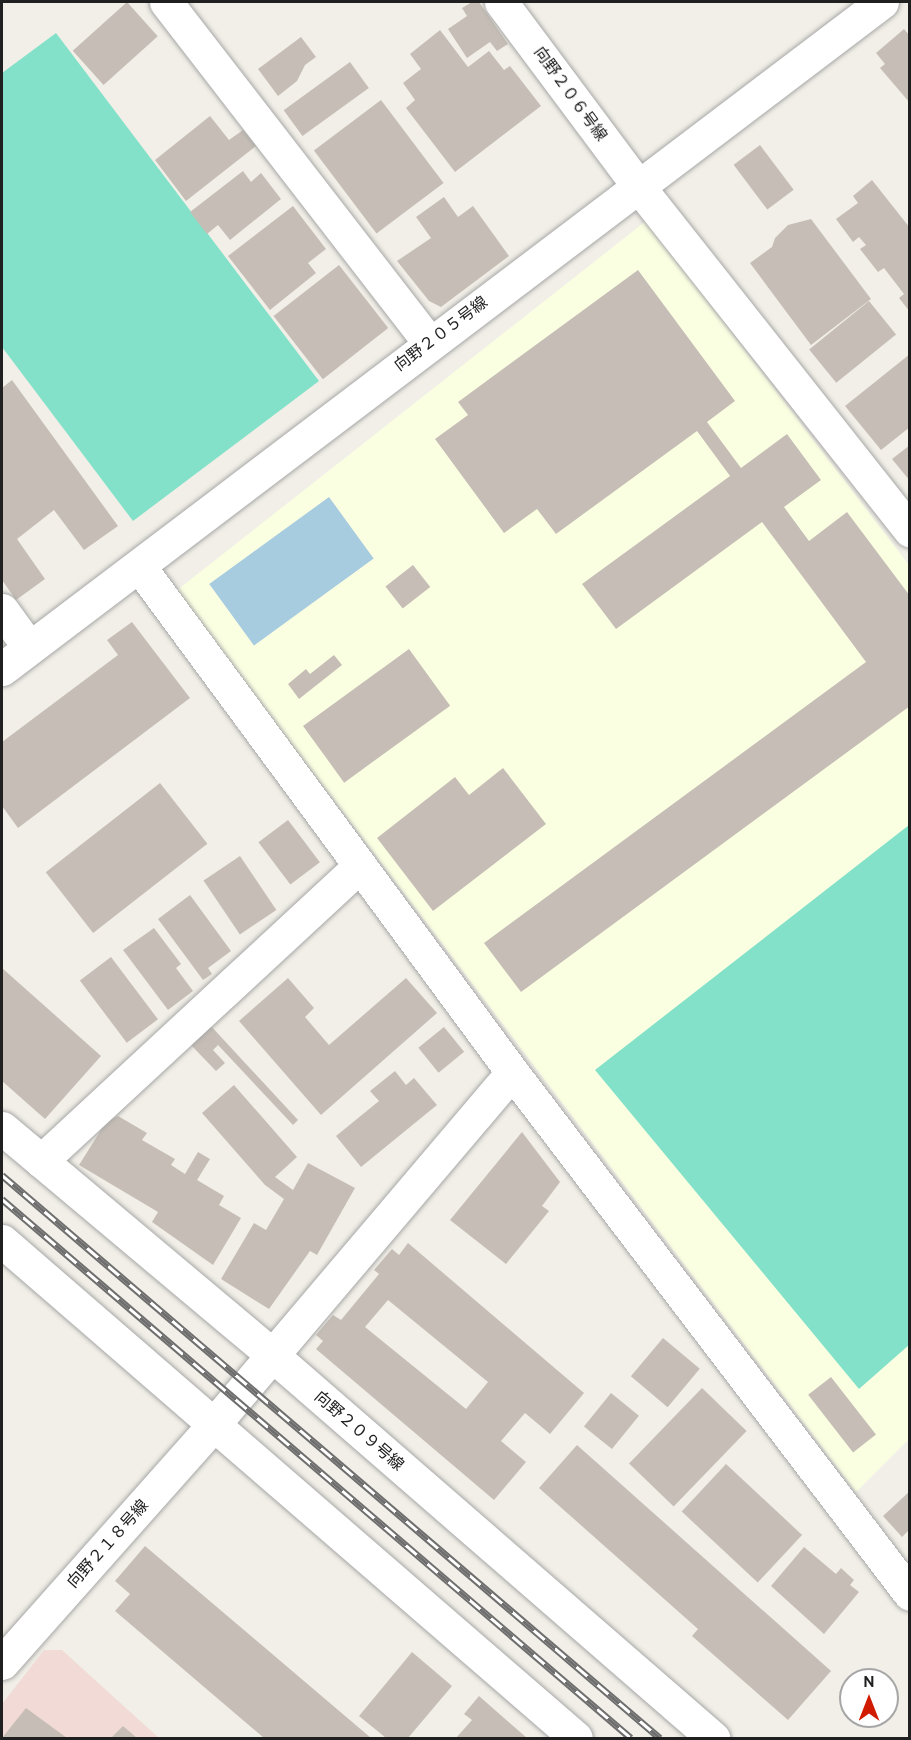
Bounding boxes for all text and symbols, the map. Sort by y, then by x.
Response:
street label: 向野２０６号線 [529,43,611,145]
street label: 向野２０５号線 [390,293,492,375]
street label: 向野２０９号線 [310,1387,408,1475]
street label: 向野２１８号線 [63,1496,153,1592]
north arrow [839,1668,899,1728]
text: N [863,1672,875,1691]

